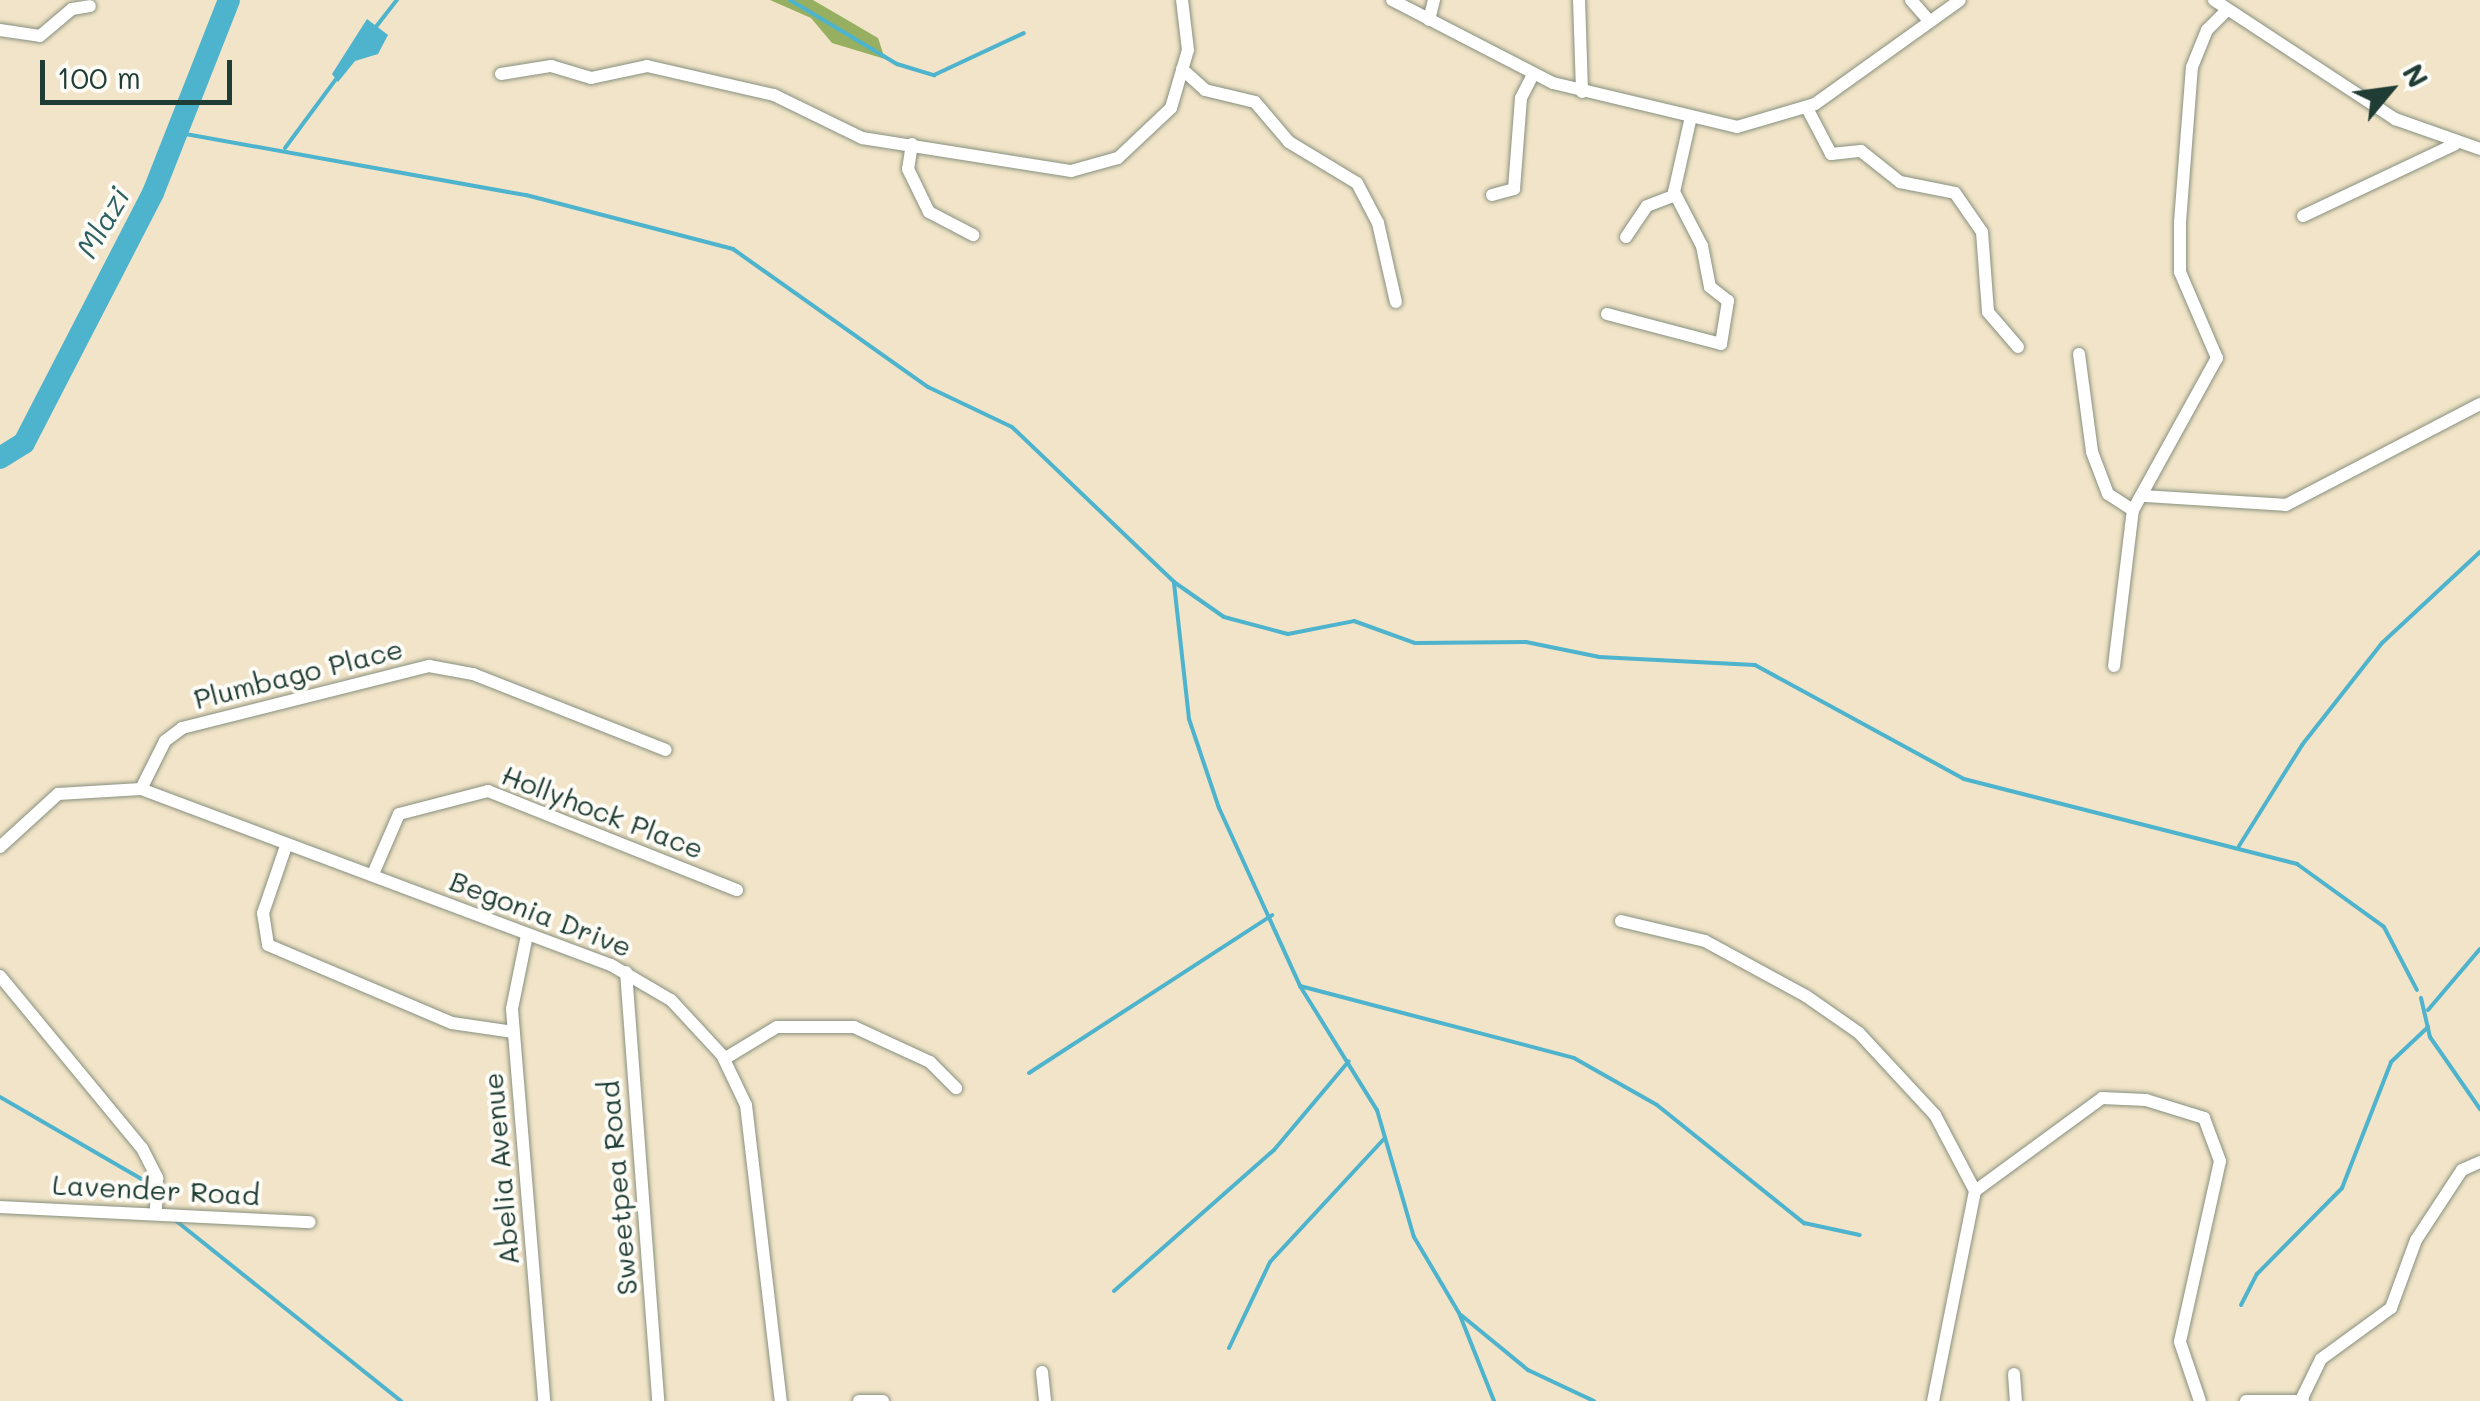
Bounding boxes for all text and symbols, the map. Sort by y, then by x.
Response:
scale bar [45,40,238,102]
north arrow [2340,40,2440,140]
text: 100 m [57,57,141,97]
text: N [2395,57,2437,93]
water label: Mlazi [67,180,137,264]
street label: Plumbago Place [190,631,406,715]
street label: Hollyhock Place [497,757,709,865]
street label: Begonia Drive [445,863,637,963]
street label: Abelia Avenue [475,1071,525,1267]
street label: Sweetpea Road [591,1079,643,1297]
street label: Lavender Road [51,1167,261,1211]

